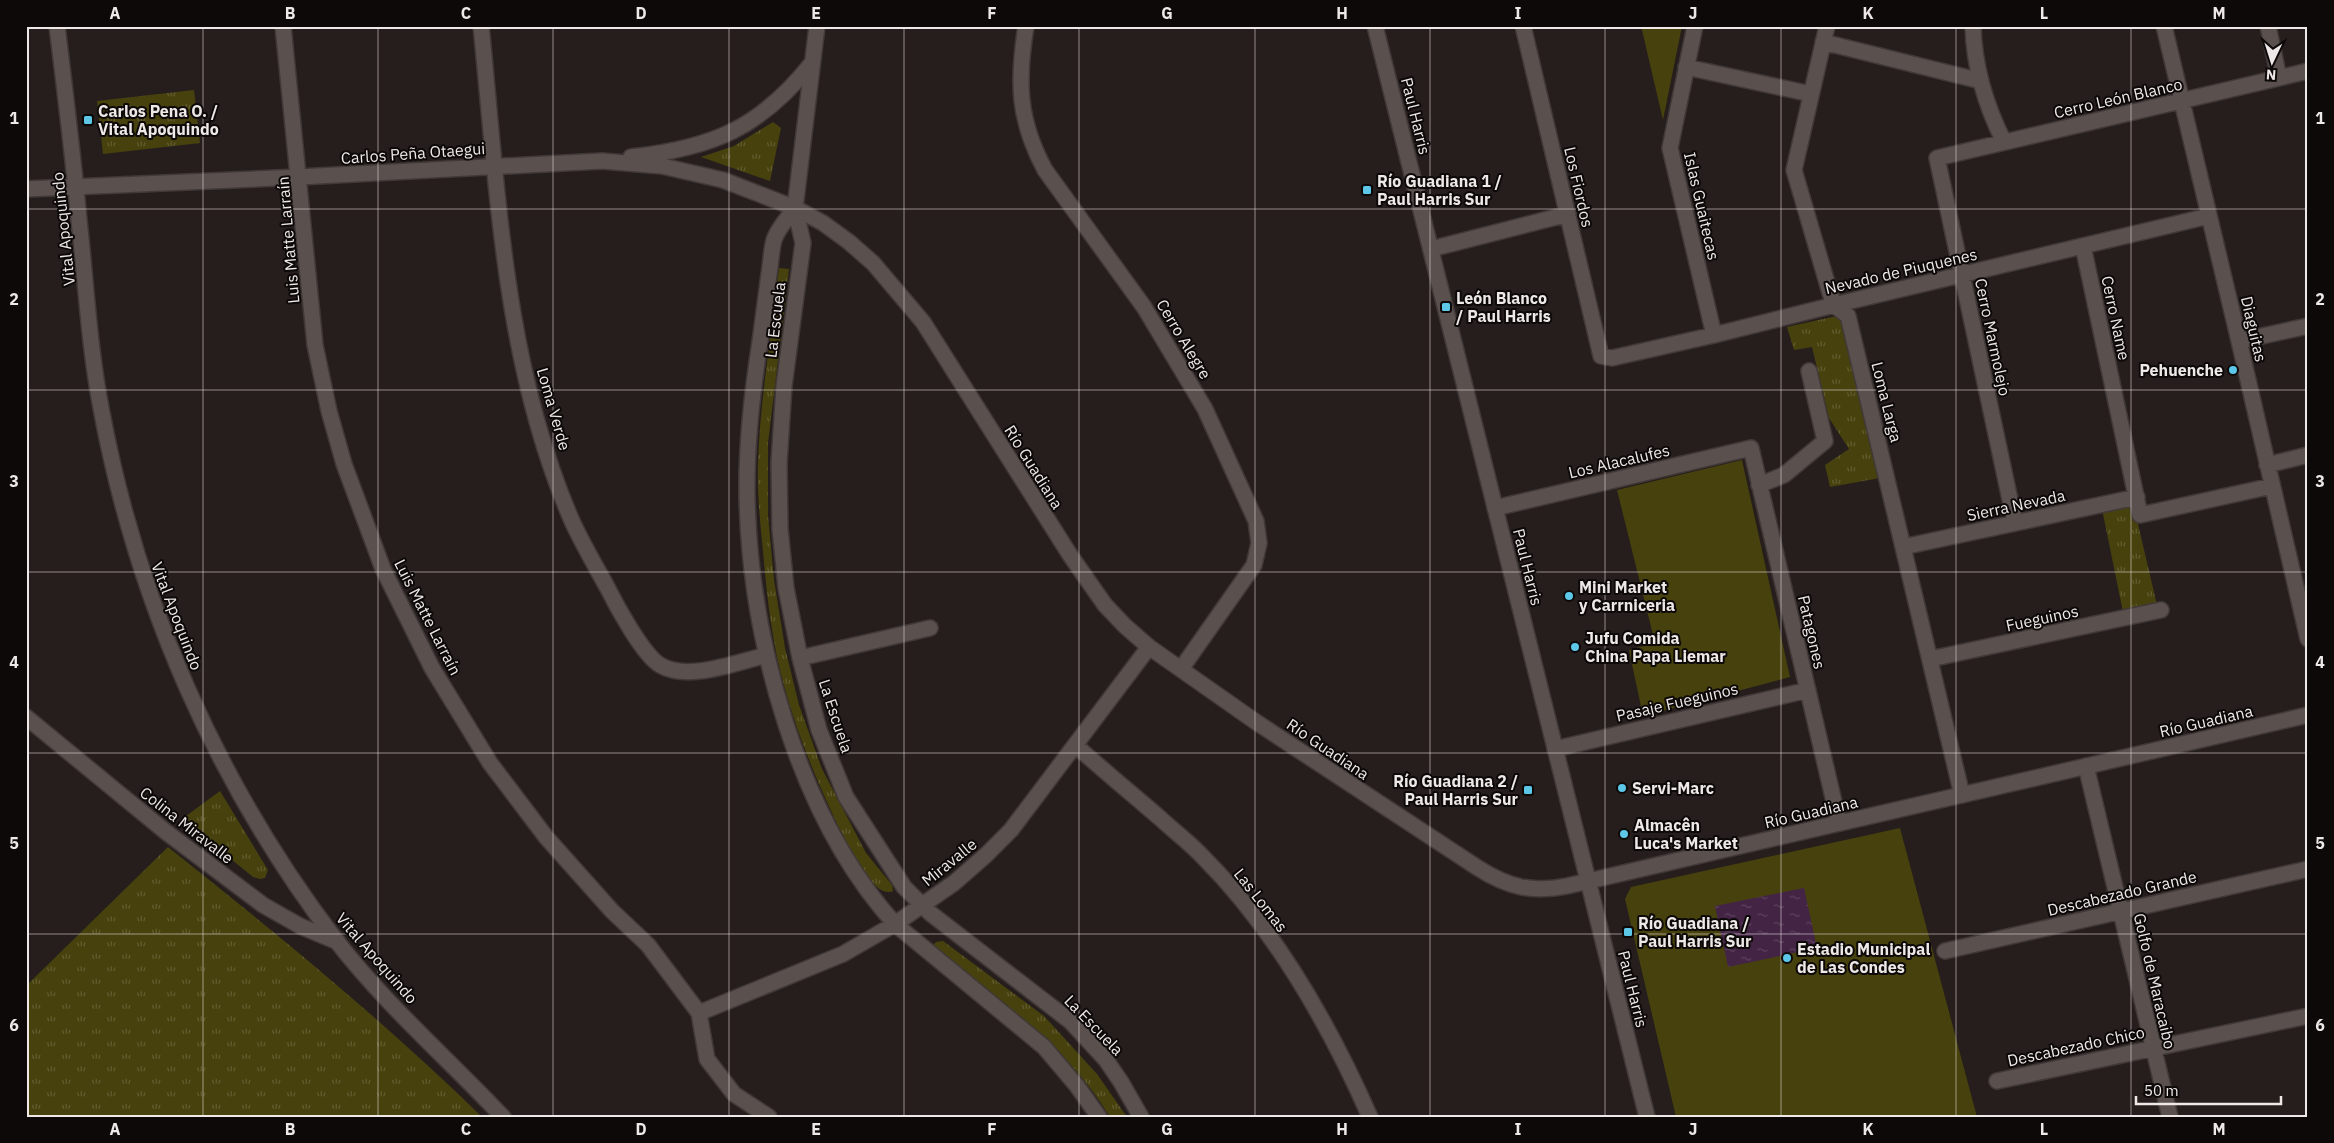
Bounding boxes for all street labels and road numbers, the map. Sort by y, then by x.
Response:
street label: Cerro León Blanco [2052,74,2184,122]
street label: Paul Harris [1397,75,1435,157]
street label: Carlos Peña Otaegui [340,138,486,168]
street label: Los Fiordos [1560,145,1598,229]
street label: Islas Guaitecas [1680,150,1724,262]
street label: Vital Apoquindo [47,171,79,287]
street label: Luis Matte Larraín [272,176,304,304]
street label: Nevado de Piuquenes [1823,244,1979,298]
street label: Cerro Name [2097,274,2135,362]
street label: Cerro Marmolejo [1971,276,2015,398]
street label: La Escuela [760,280,790,359]
street label: Diaguitas [2237,294,2271,364]
street label: Cerro Alegre [1152,295,1216,383]
street label: Loma Larga [1867,360,1907,445]
street label: Loma Verde [533,365,575,453]
street label: Río Guadiana [1000,421,1068,513]
street label: Los Alacalufes [1566,440,1672,482]
street label: Sierra Nevada [1965,485,2067,525]
street label: Paul Harris [1509,526,1547,608]
street label: Luis Matte Larraín [390,556,466,678]
street label: Vital Apoquindo [147,559,207,673]
street label: Patagones [1794,593,1830,671]
street label: Fueguinos [2004,601,2080,635]
street label: La Escuela [815,677,857,756]
street label: Pasaje Fueguinos [1614,678,1740,726]
street label: Río Guadiana [2157,700,2255,741]
street label: Río Guadiana [1283,714,1373,784]
street label: Colina Miravalle [136,782,238,868]
street label: Río Guadiana [1762,791,1860,832]
street label: Miravalle [917,834,981,890]
street label: Las Lomas [1230,864,1292,936]
street label: Descabezado Grande [2045,866,2199,920]
street label: Vital Apoquindo [332,908,422,1008]
street label: Golfo de Maracaibo [2130,911,2180,1051]
street label: Paul Harris [1614,948,1652,1030]
street label: La Escuela [1060,991,1128,1060]
street label: Descabezado Chico [2006,1022,2146,1070]

